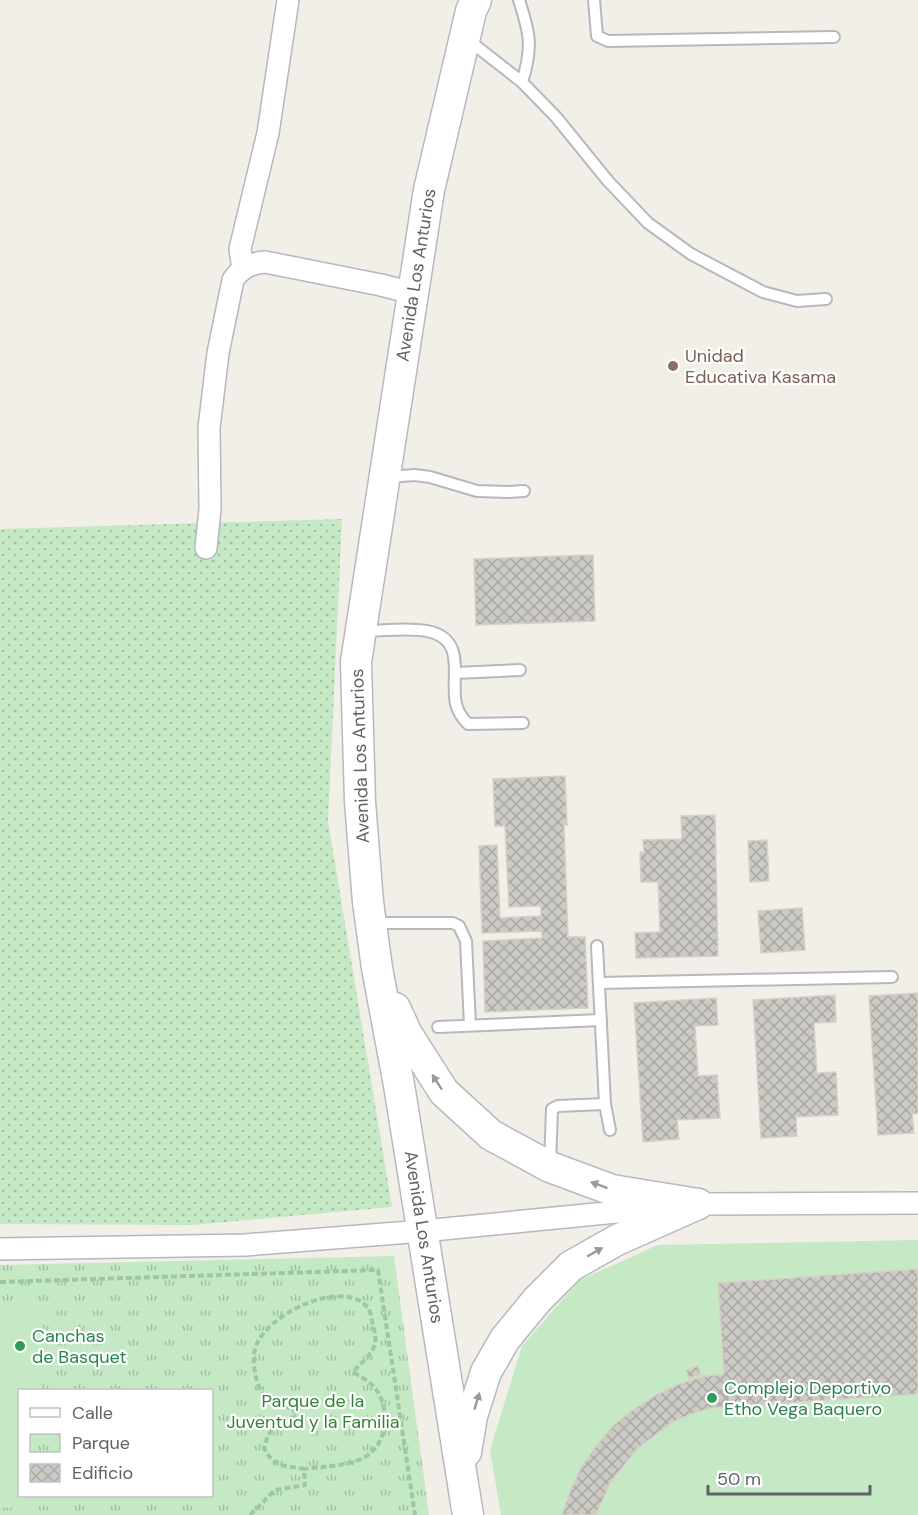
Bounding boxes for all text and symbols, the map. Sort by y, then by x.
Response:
street label: Avenida Los Anturios [390,187,442,363]
place label: Unidad Educativa Kasama [685,344,836,389]
marker: Unidad Educativa Kasama [666,359,680,373]
street label: Avenida Los Anturios [345,668,375,844]
one-way arrow [432,1074,443,1090]
street label: Avenida Los Anturios [398,1149,450,1325]
one-way arrow [590,1179,608,1189]
one-way arrow [587,1247,603,1258]
place label: Canchas de Basquet [32,1324,127,1369]
marker: Canchas de Basquet [13,1339,27,1353]
place label: Complejo Deportivo Etho Vega Baquero [724,1376,891,1421]
legend [18,1389,213,1497]
park label: Parque de la Juventud y la Familia [226,1389,400,1434]
marker: Complejo Deportivo Etho Vega Baquero [705,1391,719,1405]
one-way arrow [472,1392,482,1410]
text: Calle [72,1401,113,1425]
text: Parque [72,1431,130,1455]
scale bar [708,1458,870,1496]
text: Edificio [72,1461,133,1485]
text: 50 m [717,1467,761,1491]

